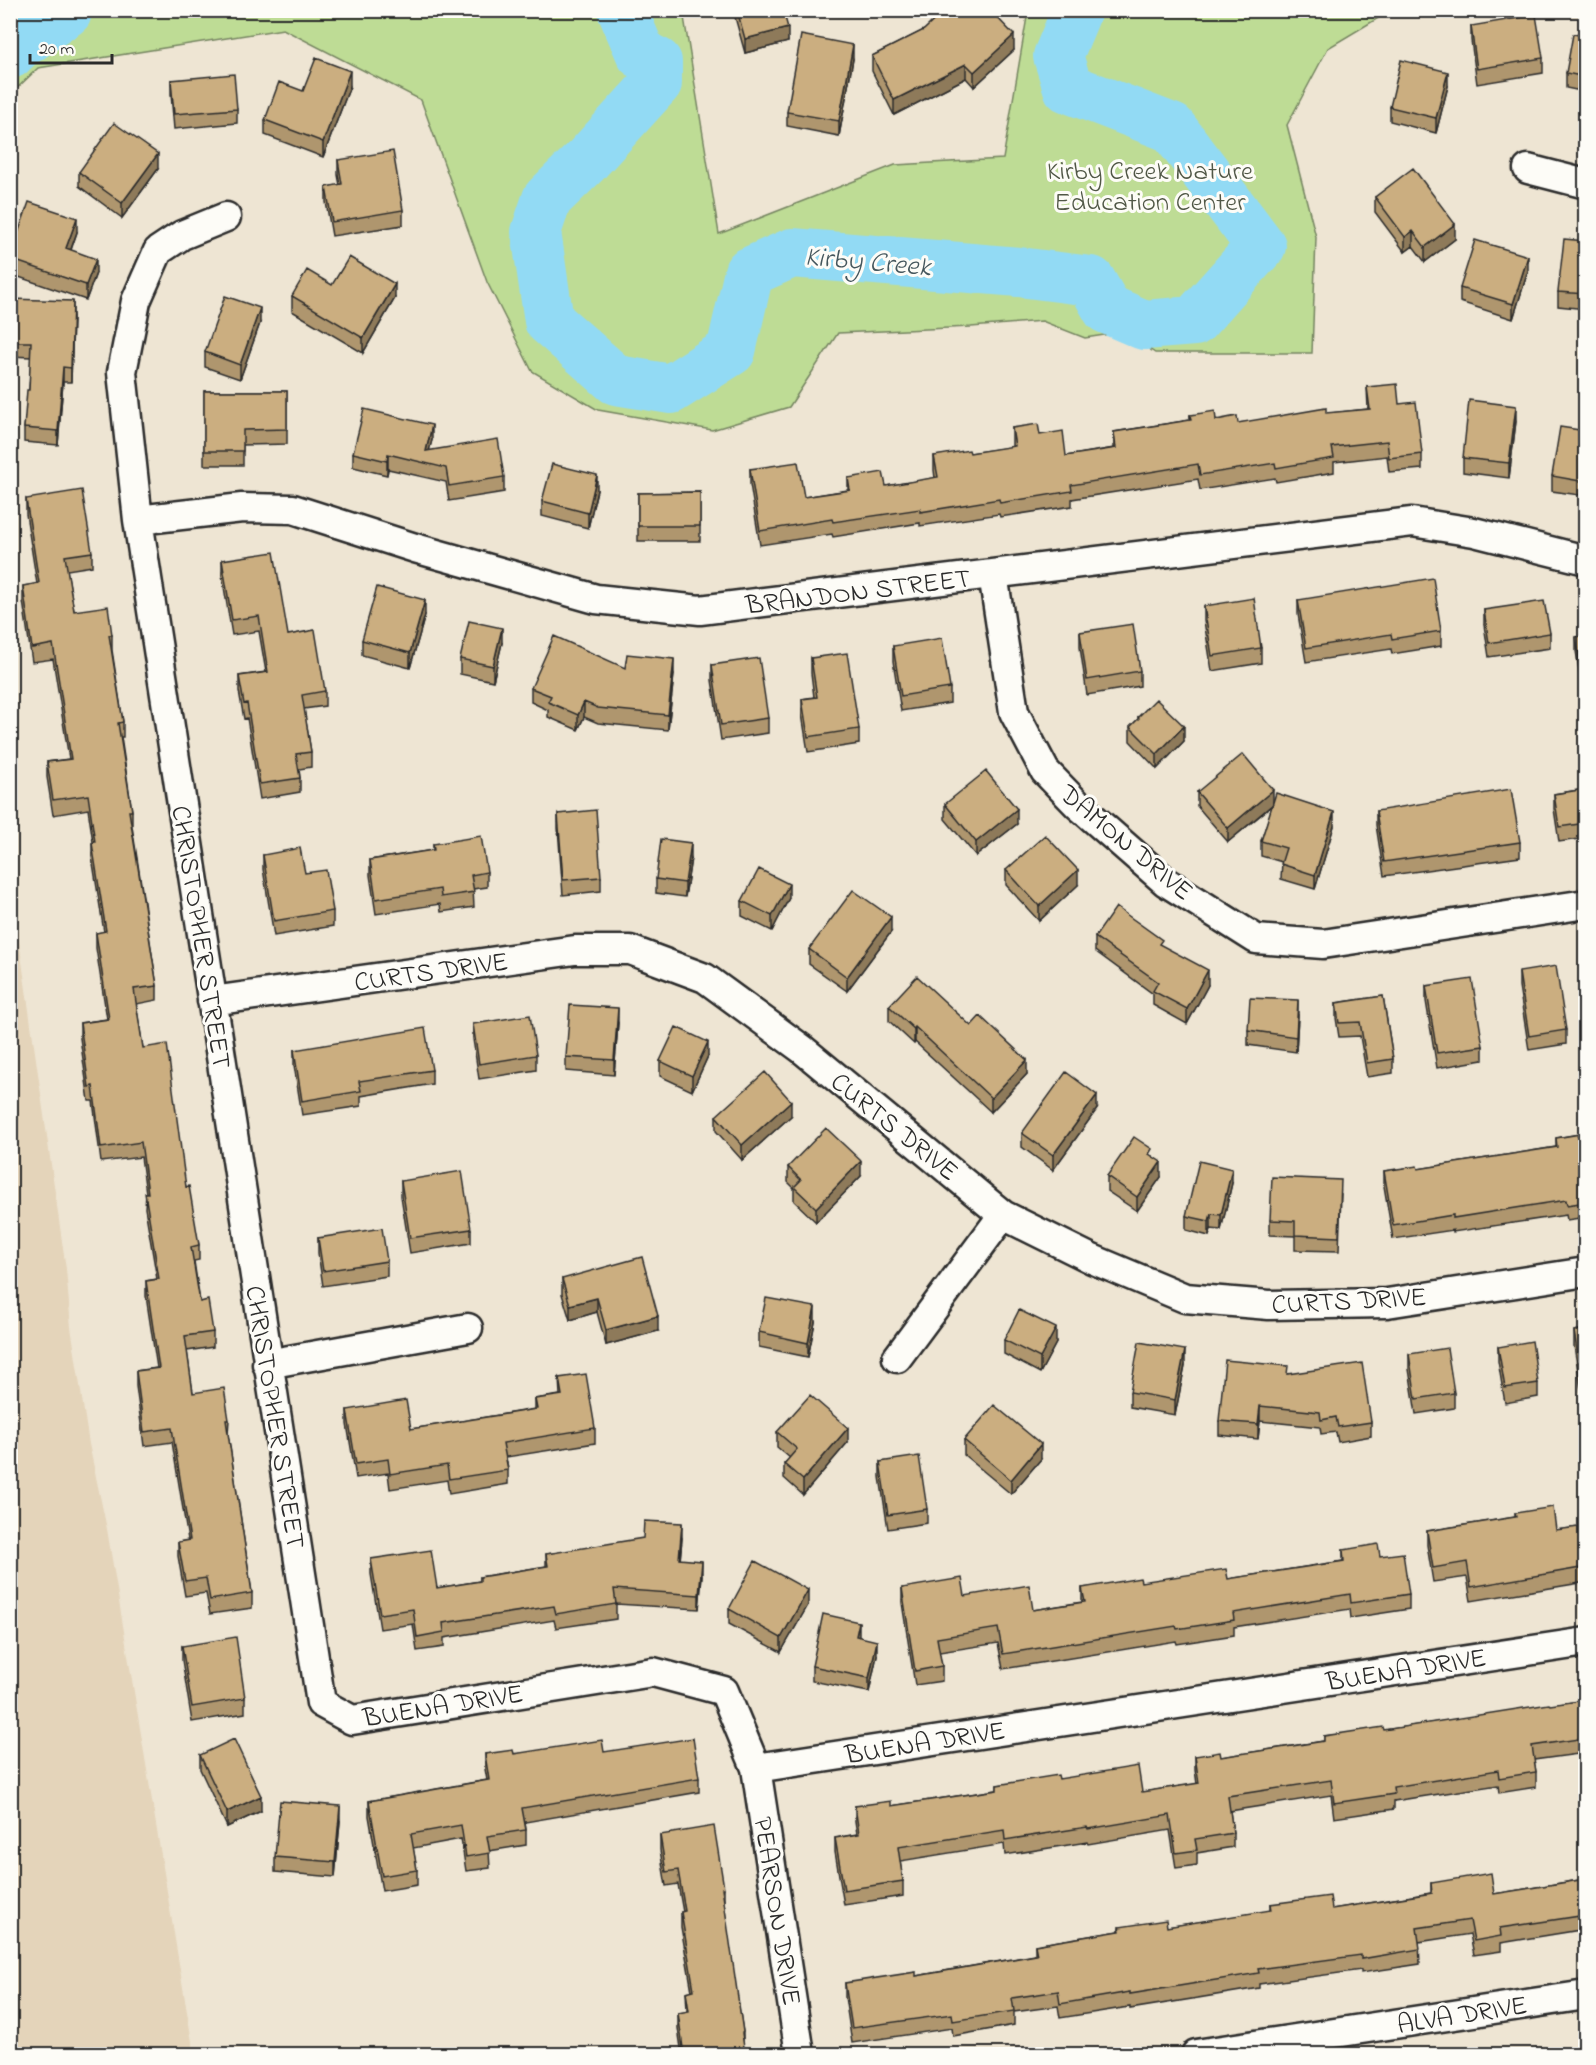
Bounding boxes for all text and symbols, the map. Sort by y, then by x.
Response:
scale bar [30,27,112,65]
text: 20 m [39,37,74,63]
park label: Kirby Creek Nature Education Center [1047,153,1254,223]
water label: Kirby Creek [803,238,934,290]
street label: BRANDON STREET [743,560,973,627]
street label: DAMON DRIVE [1049,776,1201,912]
street label: CHRISTOPHER STREET [159,803,240,1072]
street label: CURTS DRIVE [352,943,511,1004]
street label: CURTS DRIVE [821,1064,966,1192]
street label: CURTS DRIVE [1271,1279,1427,1326]
street label: CHRISTOPHER STREET [233,1283,314,1552]
street label: BUENA DRIVE [1322,1640,1489,1704]
street label: BUENA DRIVE [359,1676,526,1740]
street label: BUENA DRIVE [841,1713,1008,1777]
street label: PEARSON DRIVE [741,1814,810,2009]
street label: ALVA DRIVE [1395,1987,1530,2046]

